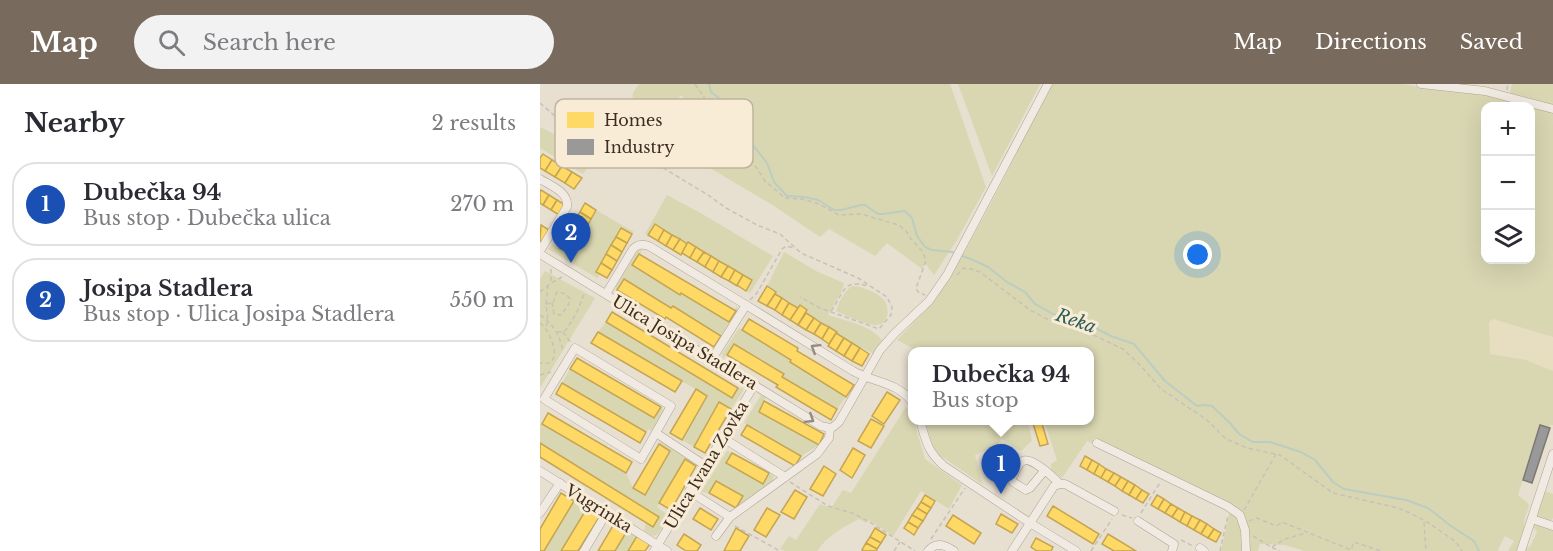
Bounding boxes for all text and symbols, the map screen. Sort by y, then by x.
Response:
search box [134,15,554,69]
text: Map [30,25,98,60]
icon: search [155,26,188,59]
text: Search here [203,29,336,56]
text: Map [1233,29,1282,55]
text: Directions [1315,29,1427,55]
text: Saved [1460,29,1523,55]
legend [555,99,753,168]
map controls [1481,102,1535,264]
button: + [1481,102,1535,156]
text: Nearby [24,107,125,139]
text: Homes [604,110,662,130]
text: 2 results [432,111,516,135]
text: Industry [604,137,675,157]
button: − [1481,156,1535,210]
text: Dubečka 94 [83,179,221,206]
text: 1 [41,192,50,216]
text: 270 m [450,192,514,216]
text: Bus stop · Dubečka ulica [83,206,331,230]
button: layers [1481,210,1535,264]
pin: 2 [552,214,591,263]
your location [1183,240,1212,269]
text: Josipa Stadlera [83,275,253,302]
text: 2 [39,288,52,312]
text: 550 m [450,288,514,312]
street label: Ulica Josipa Stadlera [609,291,762,393]
text: Bus stop · Ulica Josipa Stadlera [83,302,395,326]
water label: Reka [1052,304,1099,338]
one-way arrow [810,344,821,355]
popup [908,347,1094,425]
text: Dubečka 94 [932,361,1070,388]
text: Bus stop [932,388,1019,412]
street label: Ulica Ivana Zovka [660,397,752,533]
one-way arrow [804,411,814,423]
pin: 1 [982,444,1020,494]
street label: Vugrinka [561,479,636,536]

